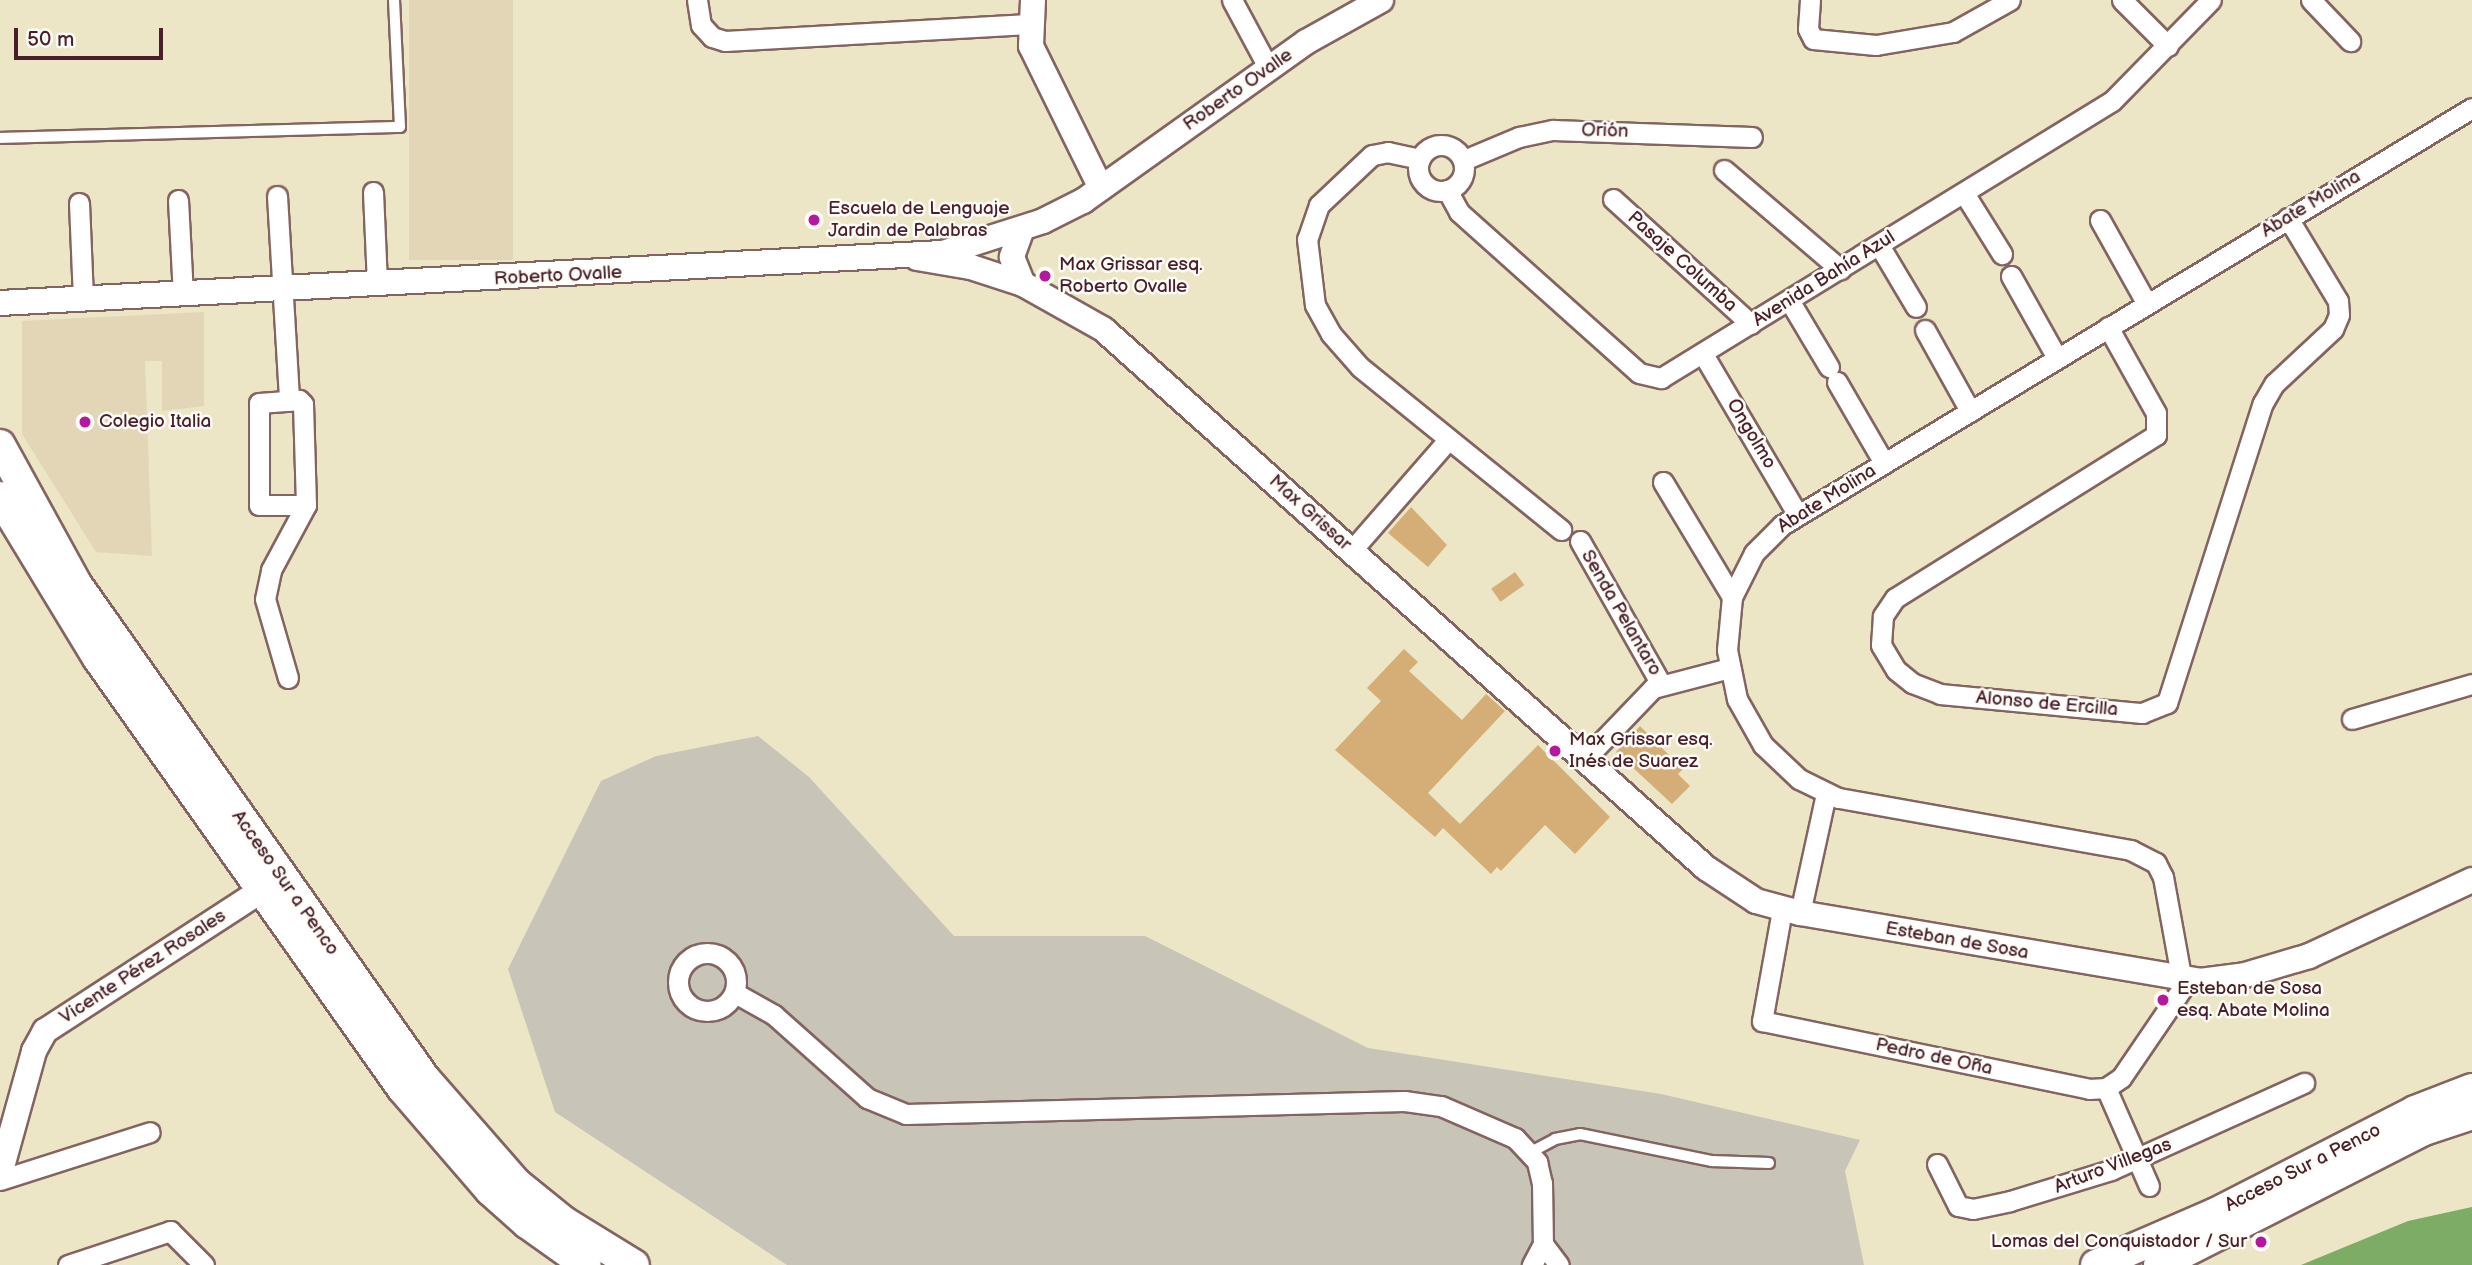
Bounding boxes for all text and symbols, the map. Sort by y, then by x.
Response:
scale bar [18,14,166,58]
text: 50 m [27,27,74,52]
street label: Roberto Ovalle [1179,44,1297,136]
street label: Orión [1581,119,1629,143]
street label: Abate Molina [2257,165,2365,243]
place label: Escuela de Lenguaje Jardin de Palabras [828,198,1010,242]
street label: Pasaje Columba [1623,207,1741,317]
marker: Escuela de Lenguaje Jardin de Palabras [806,212,822,228]
street label: Avenida Bahía Azul [1749,226,1899,332]
place label: Max Grissar esq. Roberto Ovalle [1059,254,1203,298]
street label: Roberto Ovalle [493,261,623,291]
marker: Max Grissar esq. Roberto Ovalle [1037,268,1053,284]
street label: Ongolmo [1721,395,1781,473]
place label: Colegio Italia [99,411,211,433]
marker: Colegio Italia [77,414,93,430]
street label: Abate Molina [1773,460,1881,538]
street label: Max Grissar [1264,470,1356,556]
street label: Senda Pelantaro [1576,546,1666,680]
street label: Alonso de Ercilla [1975,686,2119,722]
place label: Max Grissar esq. Inés de Suarez [1569,729,1713,773]
marker: Max Grissar esq. Inés de Suarez [1547,743,1563,759]
street label: Acceso Sur a Penco [226,806,344,960]
street label: Vicente Pérez Rosales [56,905,230,1029]
street label: Esteban de Sosa [1883,917,2031,965]
place label: Esteban de Sosa esq. Abate Molina [2177,978,2330,1022]
marker: Esteban de Sosa esq. Abate Molina [2155,992,2171,1008]
street label: Pedro de Oña [1873,1033,1995,1081]
street label: Acceso Sur a Penco [2221,1119,2385,1217]
street label: Arturo Villegas [2051,1133,2175,1199]
place label: Lomas del Conquistador / Sur [1990,1231,2247,1253]
marker: Lomas del Conquistador / Sur [2253,1234,2269,1250]

